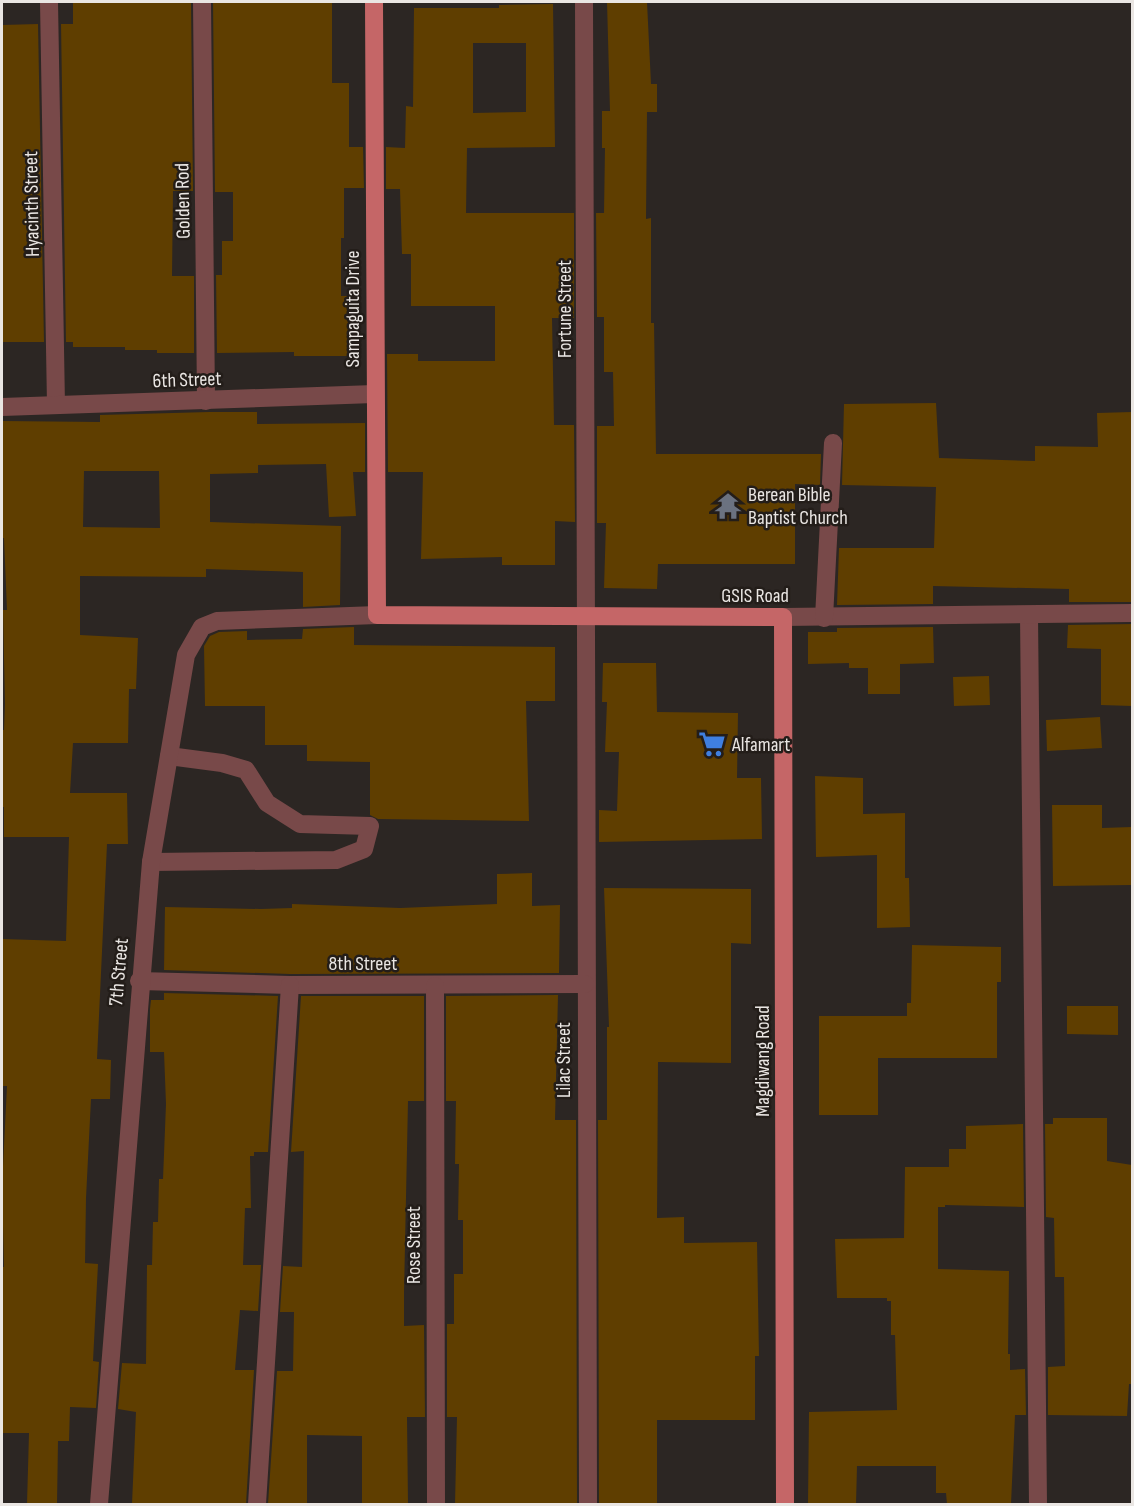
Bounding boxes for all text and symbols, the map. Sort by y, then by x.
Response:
street label: Hyacinth Street [19,151,45,257]
street label: Golden Rod [170,163,196,239]
street label: Sampaguita Drive [341,251,365,367]
street label: Fortune Street [553,260,577,358]
street label: 6th Street [152,367,222,393]
place label: Berean Bible Baptist Church [748,483,848,530]
temple icon: Berean Bible Baptist Church [713,491,743,521]
street label: GSIS Road [721,584,789,608]
supermarket icon: Alfamart [697,729,727,759]
place label: Alfamart [731,733,790,757]
street label: 7th Street [104,937,134,1007]
street label: 8th Street [329,952,397,976]
street label: Magdiwang Road [751,1005,775,1117]
street label: Lilac Street [552,1022,576,1098]
street label: Rose Street [402,1206,426,1284]

